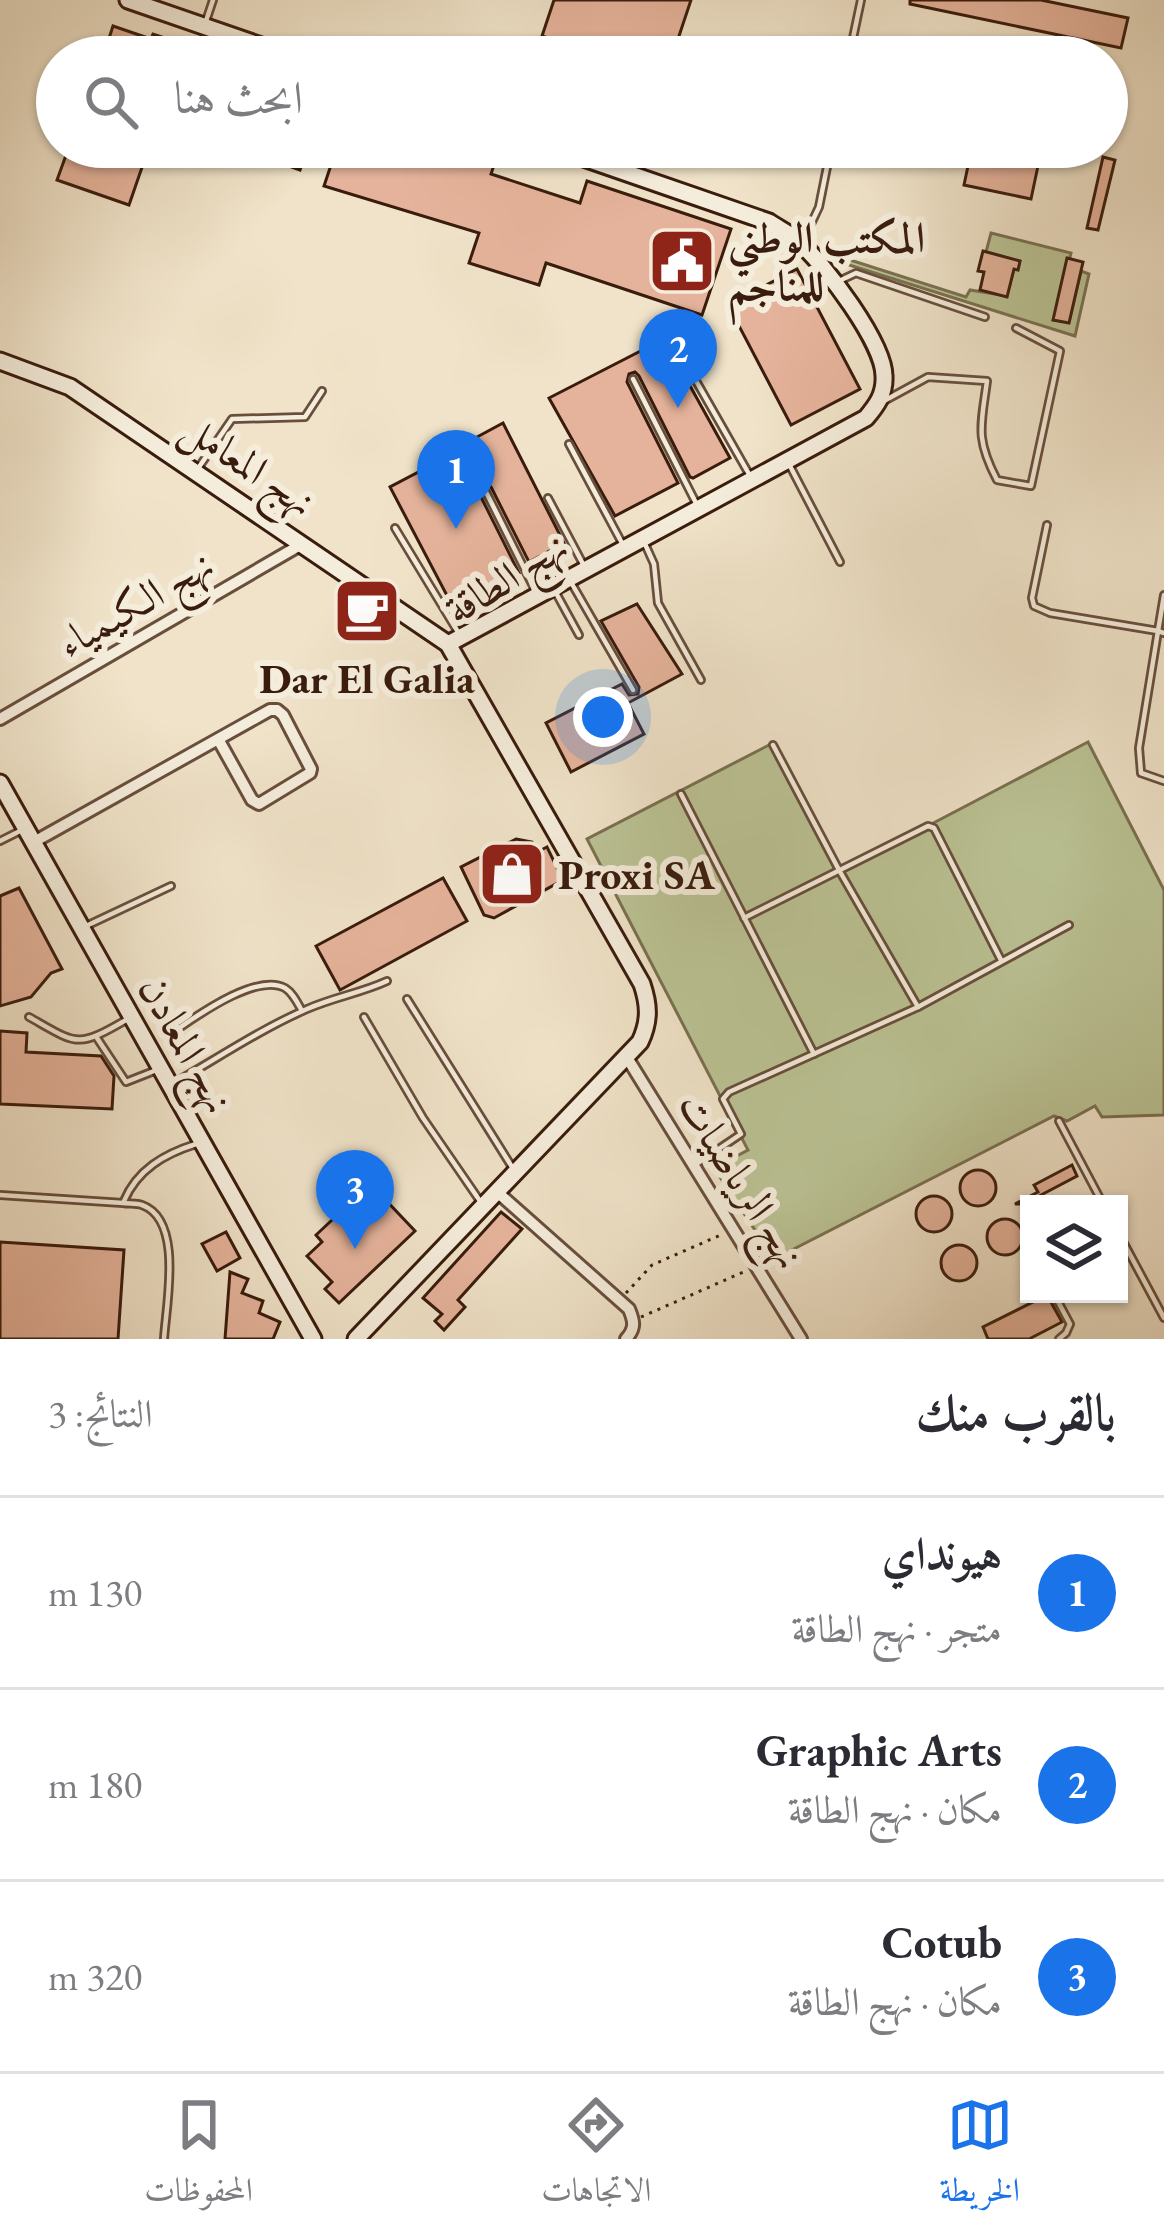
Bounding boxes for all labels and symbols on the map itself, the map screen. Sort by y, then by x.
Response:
place label: المكتب الوطني للمناجم [728,210,925,325]
public building icon: المكتب الوطني للمناجم [647,226,717,296]
pin: 2 [639,309,717,408]
street label: نهج المعامل [166,400,326,537]
pin: 1 [417,430,495,529]
street label: نهج الطاقة [434,518,583,645]
street label: نهج الكيمياء [47,537,228,679]
cafe icon: Dar El Galia [332,576,402,646]
place label: Dar El Galia [259,651,475,706]
your location [573,687,633,747]
shop icon: Proxi SA [477,839,547,909]
place label: Proxi SA [558,847,716,902]
street label: نهج المعادن [118,966,247,1128]
street label: نهج الرياضيات [657,1081,818,1284]
pin: 3 [316,1150,394,1249]

